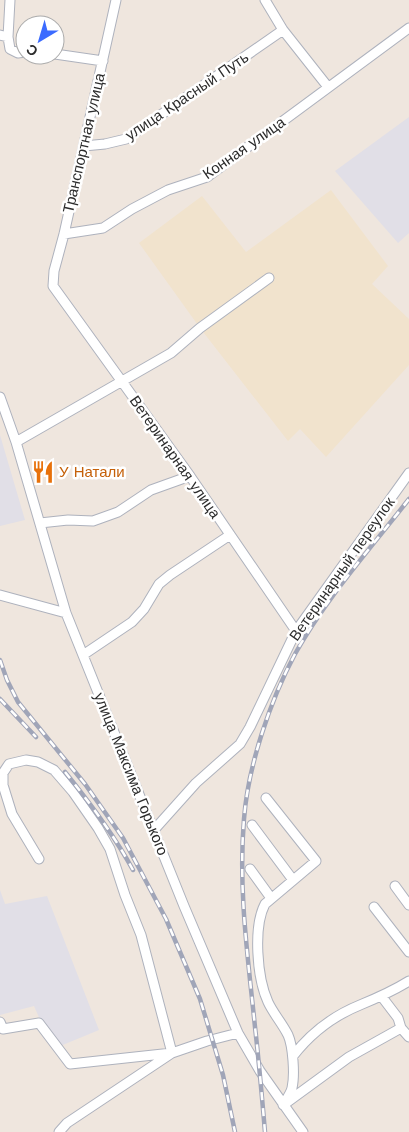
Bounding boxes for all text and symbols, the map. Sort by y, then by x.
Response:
north arrow [15,15,65,65]
text: С [23,41,41,60]
street label: улица Красный Путь [122,48,252,144]
street label: Транспортная улица [59,71,109,215]
street label: Конная улица [199,113,289,183]
street label: Ветеринарная улица [126,392,225,522]
restaurant icon: У Натали [30,459,56,485]
place label: У Натали [59,463,125,481]
street label: Ветеринарный переулок [286,493,399,644]
street label: улица Максима Горького [90,690,172,858]

